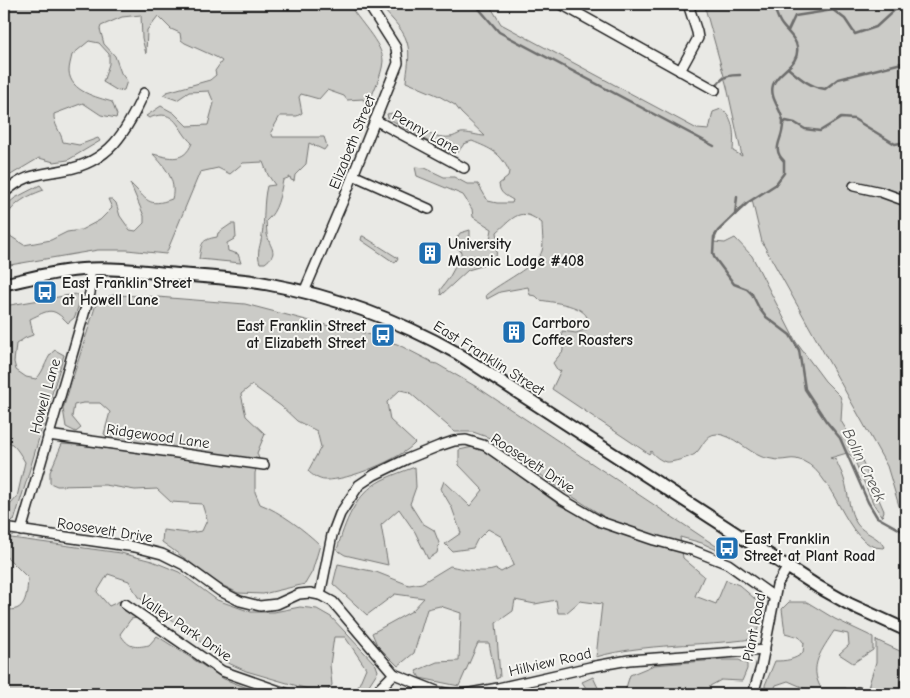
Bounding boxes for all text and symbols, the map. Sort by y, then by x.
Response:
street label: Elizabeth Street [325,92,379,192]
street label: Penny Lane [389,106,463,158]
place label: University Masonic Lodge #408 [448,235,584,270]
building icon: University Masonic Lodge #408 [417,240,443,266]
place label: East Franklin Street at Howell Lane [62,274,193,309]
bus stop icon: East Franklin Street at Howell Lane [32,279,58,305]
place label: Carrboro Coffee Roasters [532,314,633,349]
place label: East Franklin Street at Elizabeth Street [236,317,367,352]
street label: East Franklin Street [430,317,548,400]
building icon: Carrboro Coffee Roasters [501,319,527,345]
bus stop icon: East Franklin Street at Elizabeth Street [370,322,396,348]
street label: Howell Lane [26,356,64,436]
street label: Ridgewood Lane [105,420,211,452]
water label: Bolin Creek [839,425,890,505]
street label: Roosevelt Drive [488,429,579,497]
street label: Roosevelt Drive [56,514,155,547]
place label: East Franklin Street at Plant Road [744,530,875,565]
bus stop icon: East Franklin Street at Plant Road [714,535,740,561]
street label: Valley Park Drive [137,591,236,666]
street label: Plant Road [739,591,769,663]
street label: Hillview Road [507,644,593,680]

